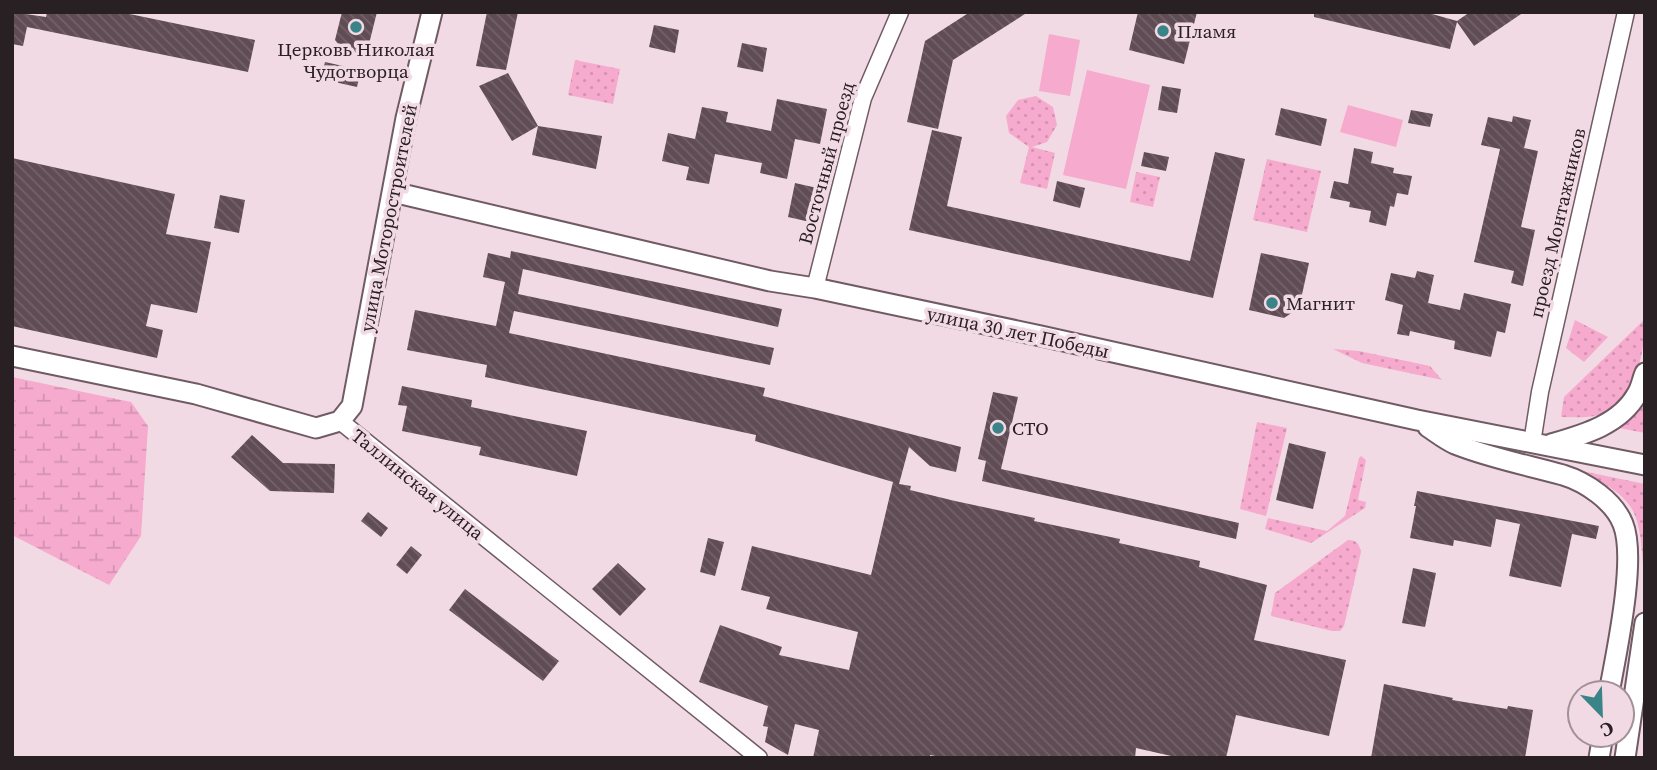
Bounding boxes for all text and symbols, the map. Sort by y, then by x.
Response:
place label: Пламя [1177,18,1236,44]
marker: Церковь Николая Чудотворца [348,19,364,35]
marker: Пламя [1155,23,1171,39]
place label: Церковь Николая Чудотворца [277,36,435,84]
street label: Восточный проезд [792,79,860,247]
street label: улица Моторостроителей [353,102,423,334]
street label: проезд Монтажников [1523,125,1592,320]
place label: Магнит [1286,290,1355,316]
marker: Магнит [1264,295,1280,311]
street label: улица 30 лет Победы [924,300,1112,364]
place label: СТО [1012,415,1049,441]
marker: СТО [990,420,1006,436]
street label: Таллинская улица [346,422,490,546]
north arrow [1566,679,1636,749]
text: С [1597,715,1618,744]

